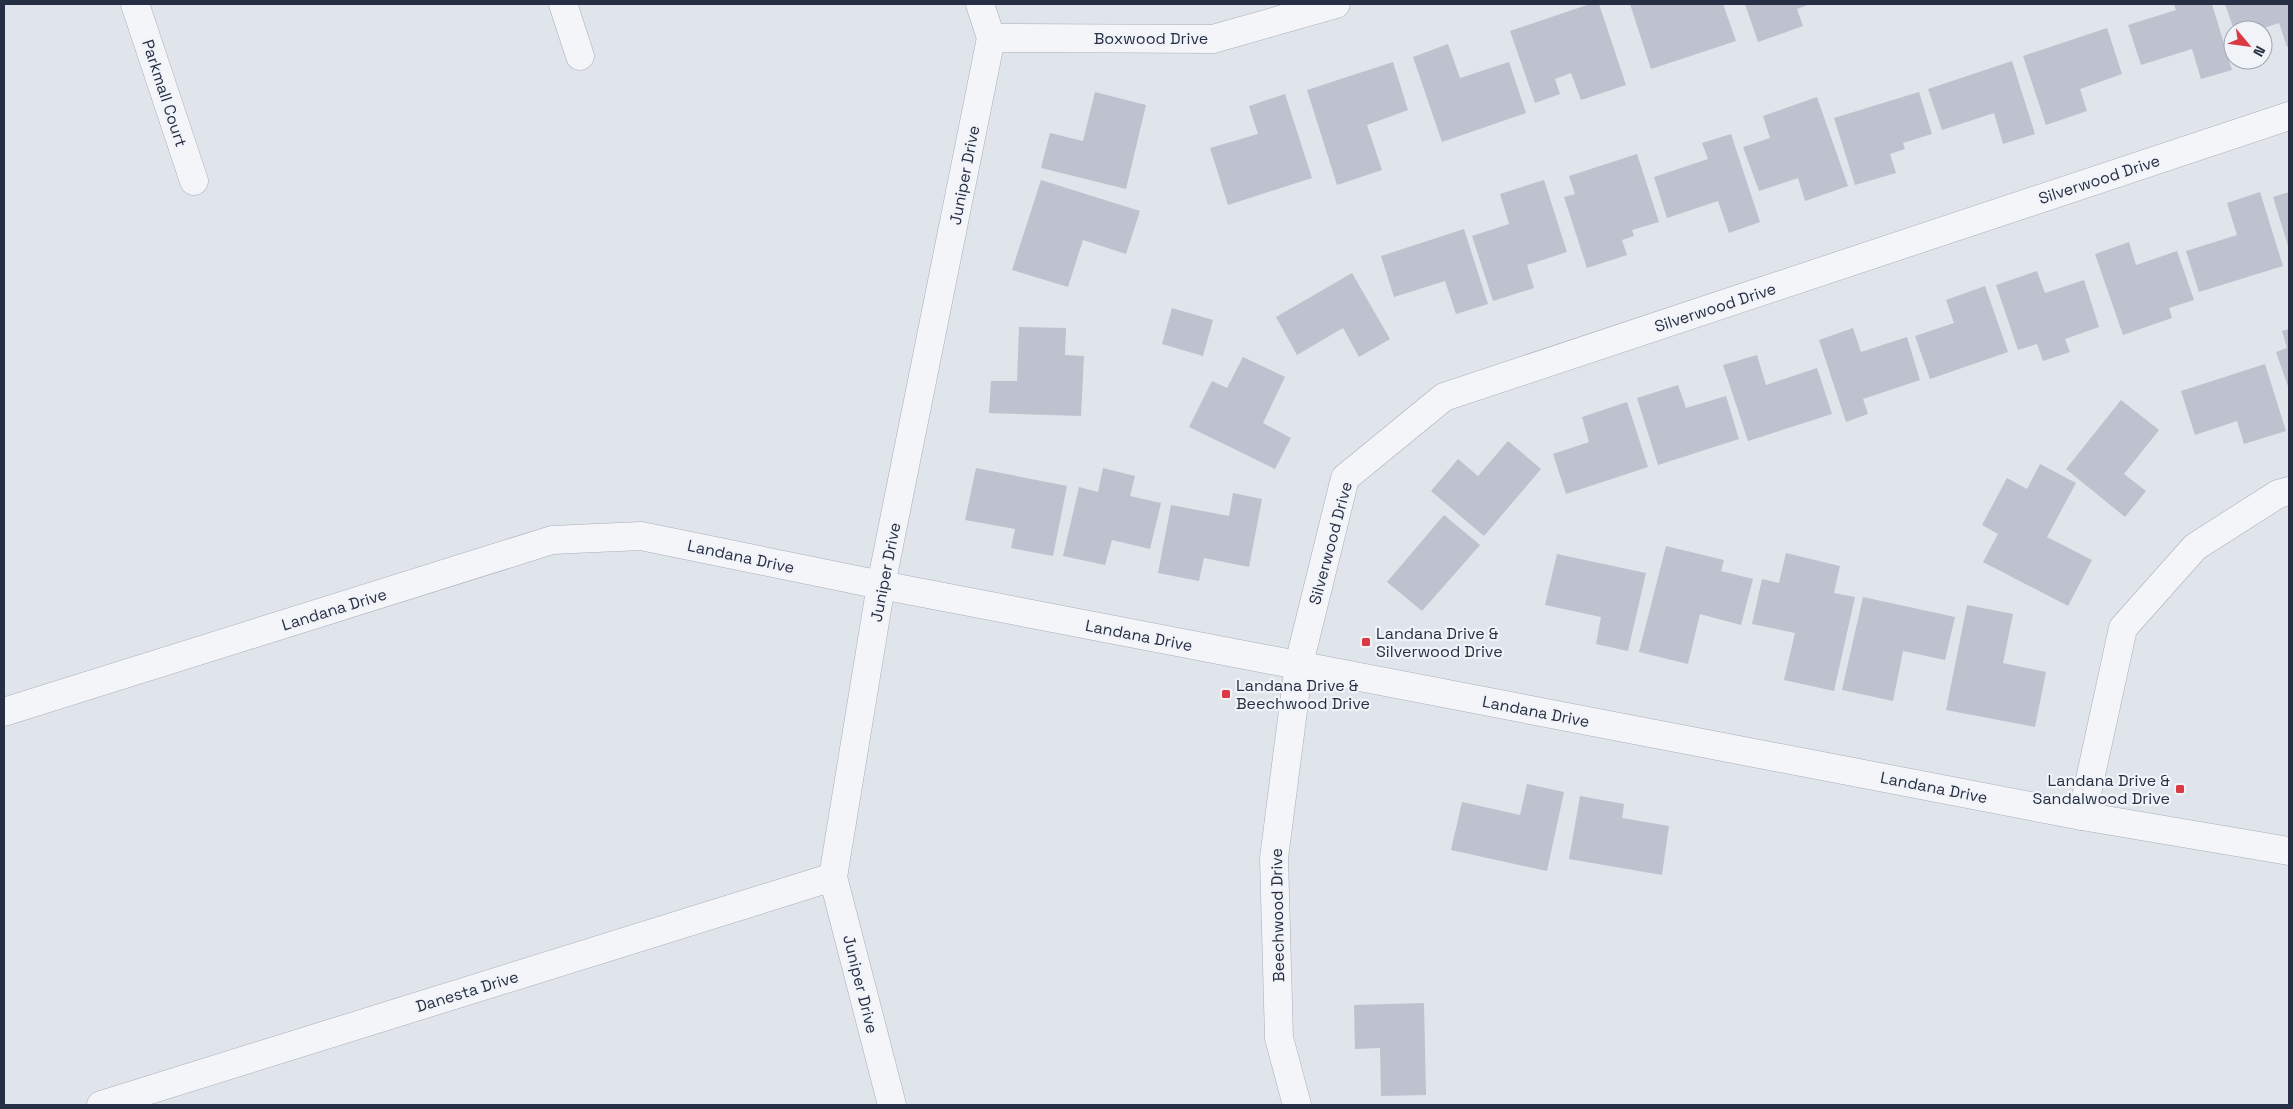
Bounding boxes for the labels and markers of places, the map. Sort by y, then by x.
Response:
place label: Landana Drive & Silverwood Drive [1376,623,1503,662]
marker: Landana Drive & Silverwood Drive [1360,636,1372,648]
place label: Landana Drive & Beechwood Drive [1236,675,1370,714]
marker: Landana Drive & Beechwood Drive [1220,688,1232,700]
place label: Landana Drive & Sandalwood Drive [2033,770,2170,809]
marker: Landana Drive & Sandalwood Drive [2174,783,2186,795]

